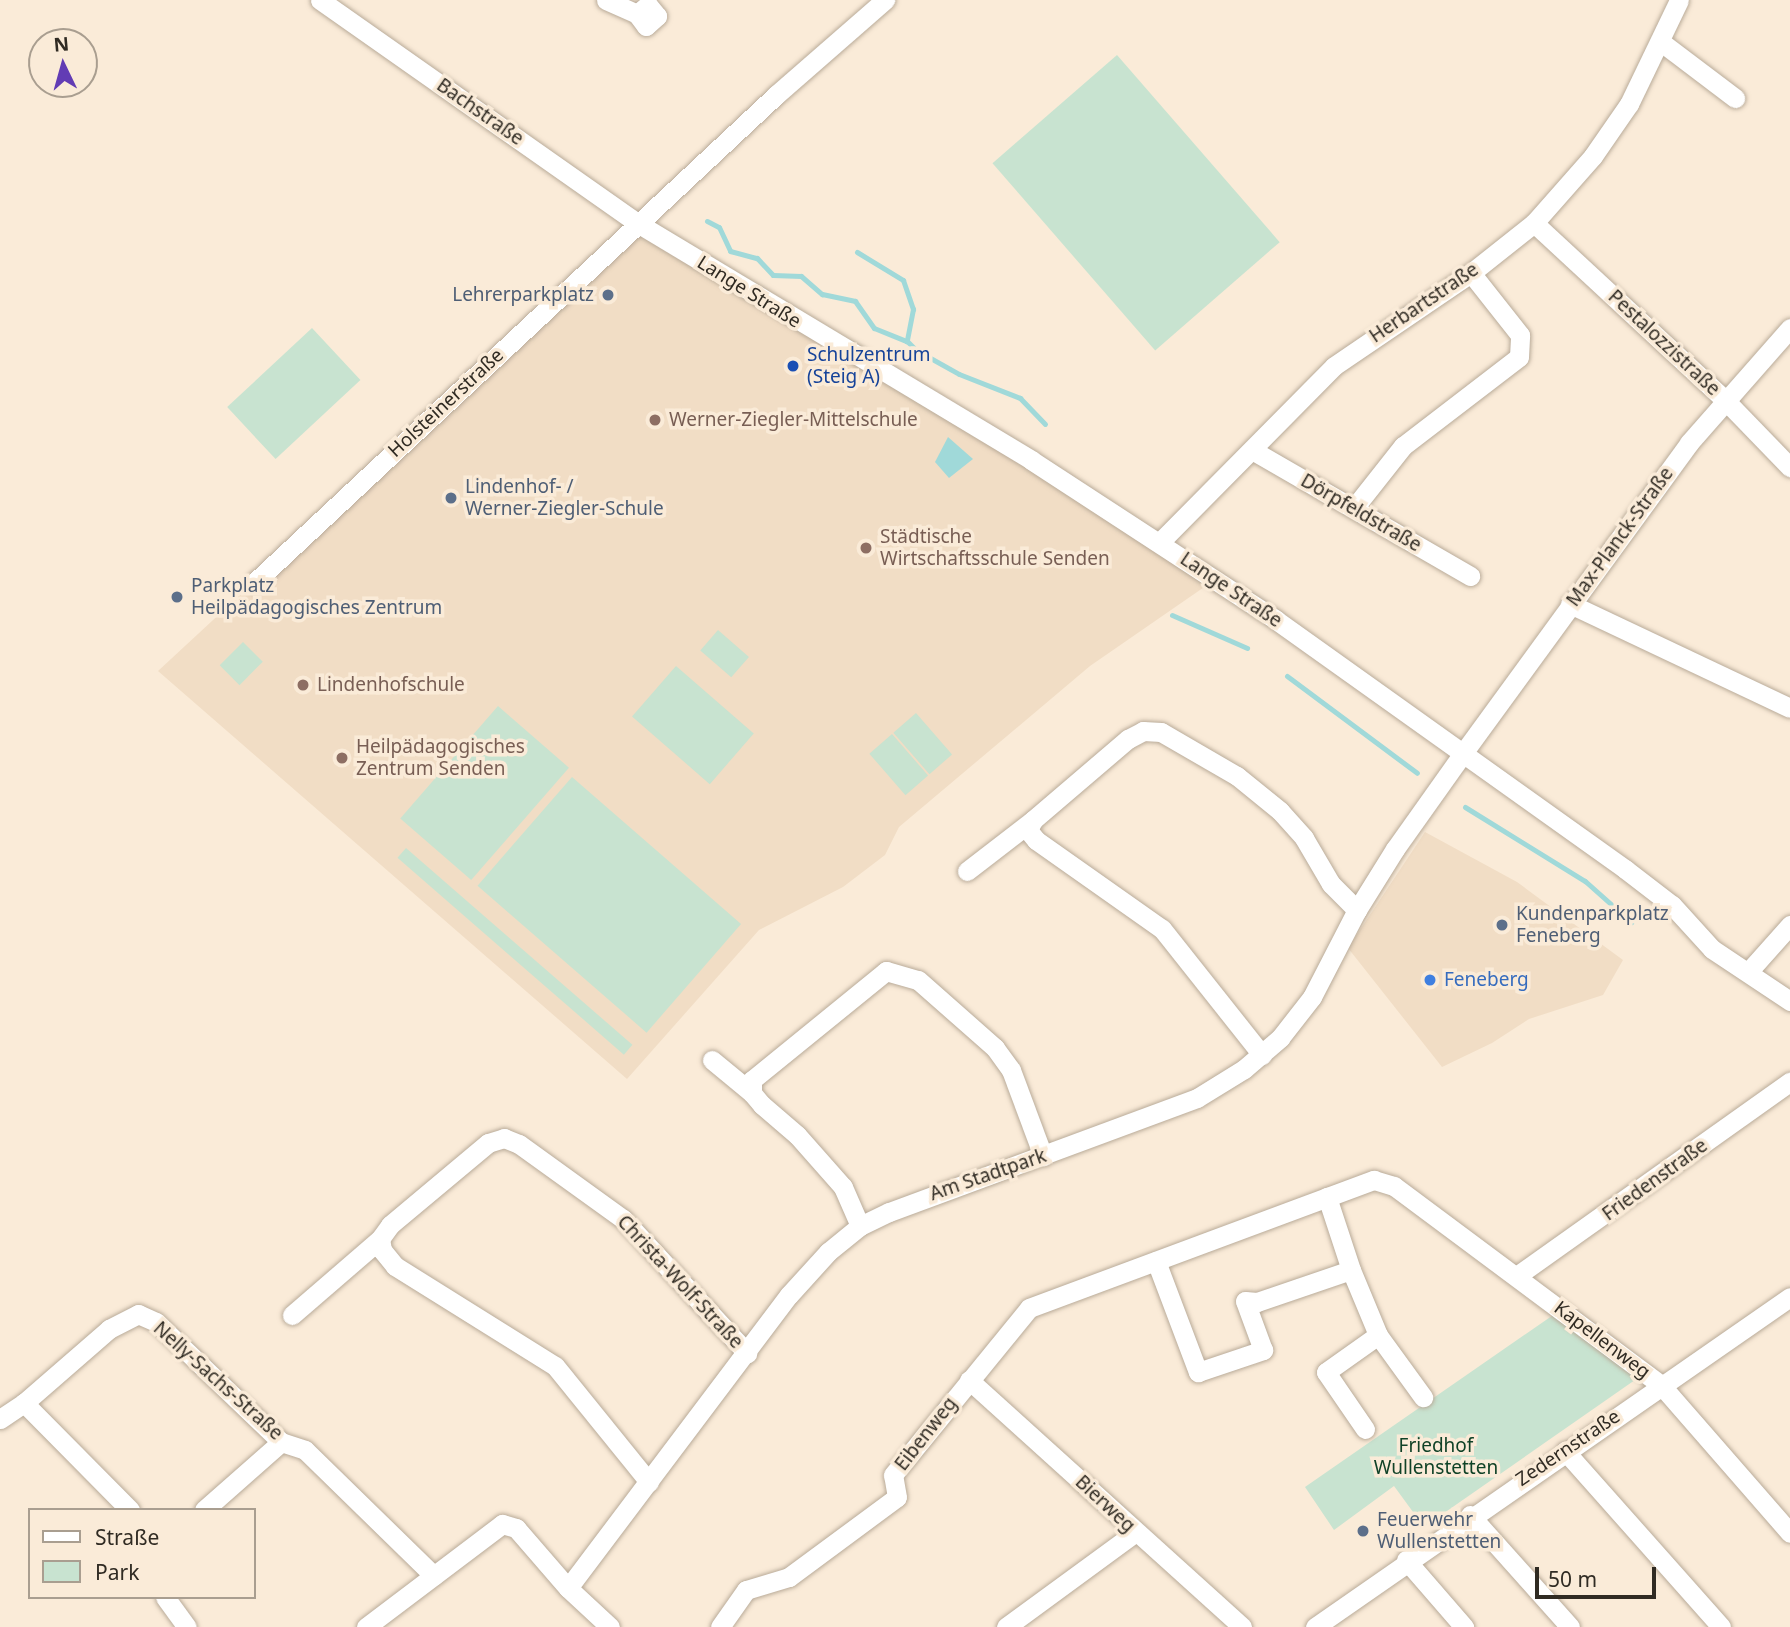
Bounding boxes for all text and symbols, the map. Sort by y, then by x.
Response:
north arrow [28,28,98,98]
text: N [53,30,70,58]
street label: Bachstraße [432,74,528,150]
street label: Lange Straße [693,251,805,333]
street label: Herbartstraße [1365,258,1483,348]
place label: Lehrerparkplatz [452,284,594,306]
street label: Pestalozzistraße [1603,285,1725,401]
marker: Lehrerparkplatz [600,287,616,303]
street label: Holsteinerstraße [384,344,508,462]
place label: Schulzentrum (Steig A) [807,344,931,388]
marker: Schulzentrum (Steig A) [785,358,801,374]
place label: Werner-Ziegler-Mittelschule [669,409,918,431]
marker: Werner-Ziegler-Mittelschule [647,412,663,428]
street label: Max-Planck-Straße [1562,463,1678,611]
street label: Dörpfeldstraße [1297,469,1425,557]
place label: Lindenhof- / Werner-Ziegler-Schule [465,476,664,520]
marker: Lindenhof- / Werner-Ziegler-Schule [443,490,459,506]
place label: Städtische Wirtschaftsschule Senden [880,526,1110,570]
marker: Städtische Wirtschaftsschule Senden [858,540,874,556]
street label: Lange Straße [1176,548,1286,632]
place label: Parkplatz Heilpädagogisches Zentrum [191,575,442,619]
marker: Parkplatz Heilpädagogisches Zentrum [169,589,185,605]
place label: Lindenhofschule [317,674,465,696]
marker: Lindenhofschule [295,677,311,693]
place label: Heilpädagogisches Zentrum Senden [356,736,525,780]
marker: Heilpädagogisches Zentrum Senden [334,750,350,766]
place label: Kundenparkplatz Feneberg [1516,903,1669,947]
marker: Kundenparkplatz Feneberg [1494,917,1510,933]
place label: Feneberg [1444,969,1529,991]
marker: Feneberg [1422,972,1438,988]
street label: Friedenstraße [1598,1134,1712,1226]
street label: Am Stadtpark [927,1144,1049,1206]
street label: Christa-Wolf-Straße [612,1211,748,1353]
street label: Kapellenweg [1549,1296,1655,1384]
street label: Nelly-Sachs-Straße [149,1317,287,1445]
street label: Eibenweg [890,1393,962,1475]
street label: Zedernstraße [1512,1405,1624,1491]
park label: Friedhof Wullenstetten [1374,1435,1498,1479]
street label: Bierweg [1070,1471,1140,1537]
legend [28,1508,256,1599]
place label: Feuerwehr Wullenstetten [1377,1509,1501,1553]
text: Straße [95,1523,159,1551]
marker: Feuerwehr Wullenstetten [1355,1523,1371,1539]
scale bar [1538,1554,1659,1598]
text: Park [95,1558,139,1586]
text: 50 m [1548,1565,1597,1593]

